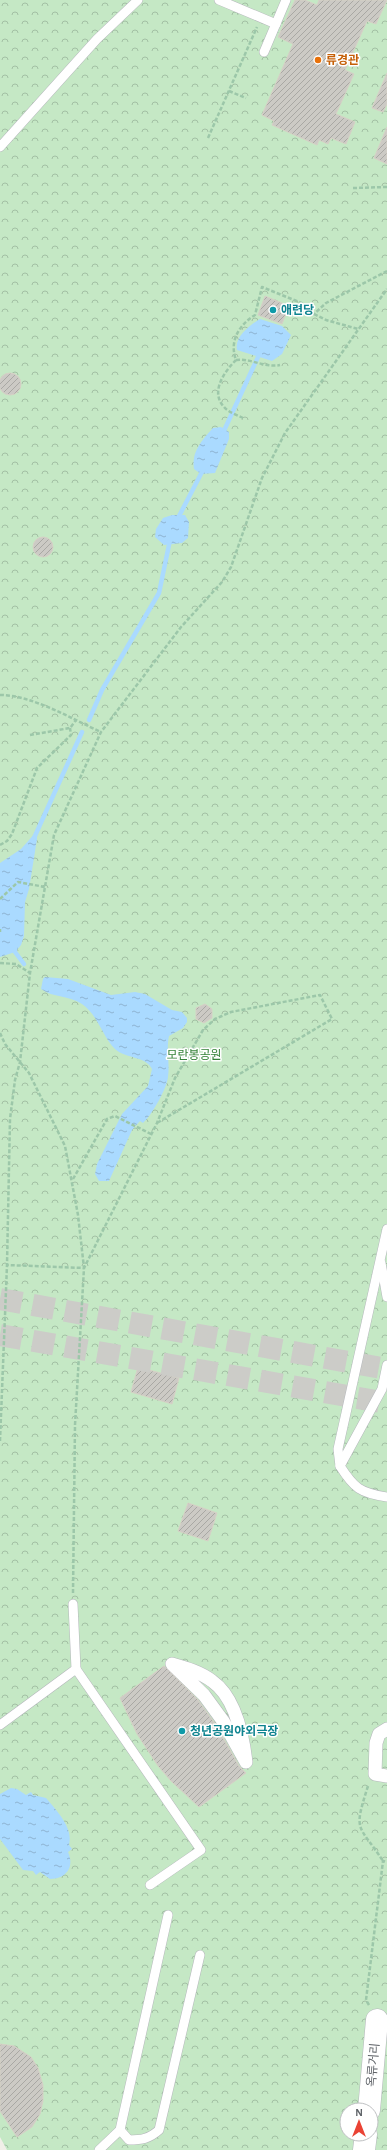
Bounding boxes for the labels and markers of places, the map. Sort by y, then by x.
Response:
place label: 류경관 [326,54,359,66]
marker: 류경관 [313,55,323,65]
place label: 애련당 [281,304,314,316]
marker: 애련당 [268,305,278,315]
place label: 청년공원야외극장 [190,1725,278,1737]
marker: 청년공원야외극장 [177,1726,187,1736]

